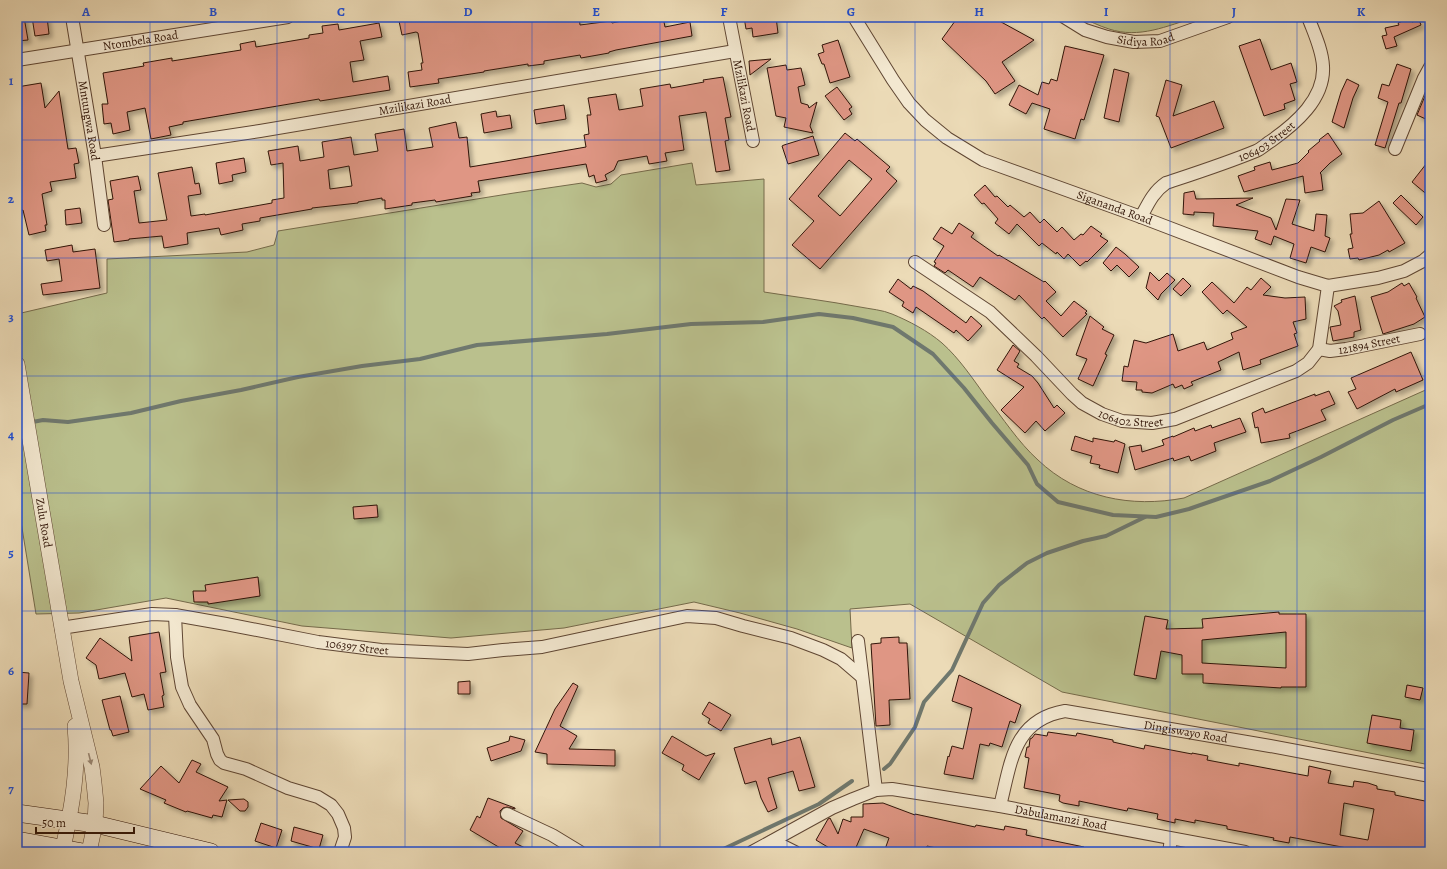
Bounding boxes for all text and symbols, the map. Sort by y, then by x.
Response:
text: A [81,3,91,20]
text: B [209,3,217,20]
text: C [337,3,345,20]
text: D [463,3,473,20]
text: E [592,3,600,20]
text: F [721,3,728,20]
text: G [847,3,855,20]
text: H [974,3,984,20]
text: I [1104,3,1109,20]
text: J [1232,3,1236,20]
text: K [1357,3,1366,20]
street label: Ntombela Road [102,26,180,54]
street label: Sidiya Road [1116,28,1177,50]
street label: Mzilikazi Road [729,58,759,133]
text: 1 [9,72,14,89]
street label: Mntungwa Road [75,79,104,162]
street label: Mzilikazi Road [378,91,453,119]
street label: 106403 Street [1236,118,1298,165]
street label: Sigananda Road [1075,187,1155,229]
text: 2 [8,190,15,207]
text: 3 [8,308,14,325]
street label: 121894 Street [1337,330,1402,358]
street label: 106402 Street [1095,405,1164,431]
text: 4 [8,426,14,443]
street label: Zulu Road [32,497,56,549]
text: 5 [8,544,14,561]
street label: 106397 Street [325,635,389,658]
text: 6 [8,662,14,679]
street label: Dingiswayo Road [1143,717,1230,747]
one-way arrow [87,754,93,766]
text: 7 [8,780,14,797]
street label: Dabulamanzi Road [1013,801,1109,834]
scale bar [36,809,134,835]
text: 50 m [42,815,66,831]

